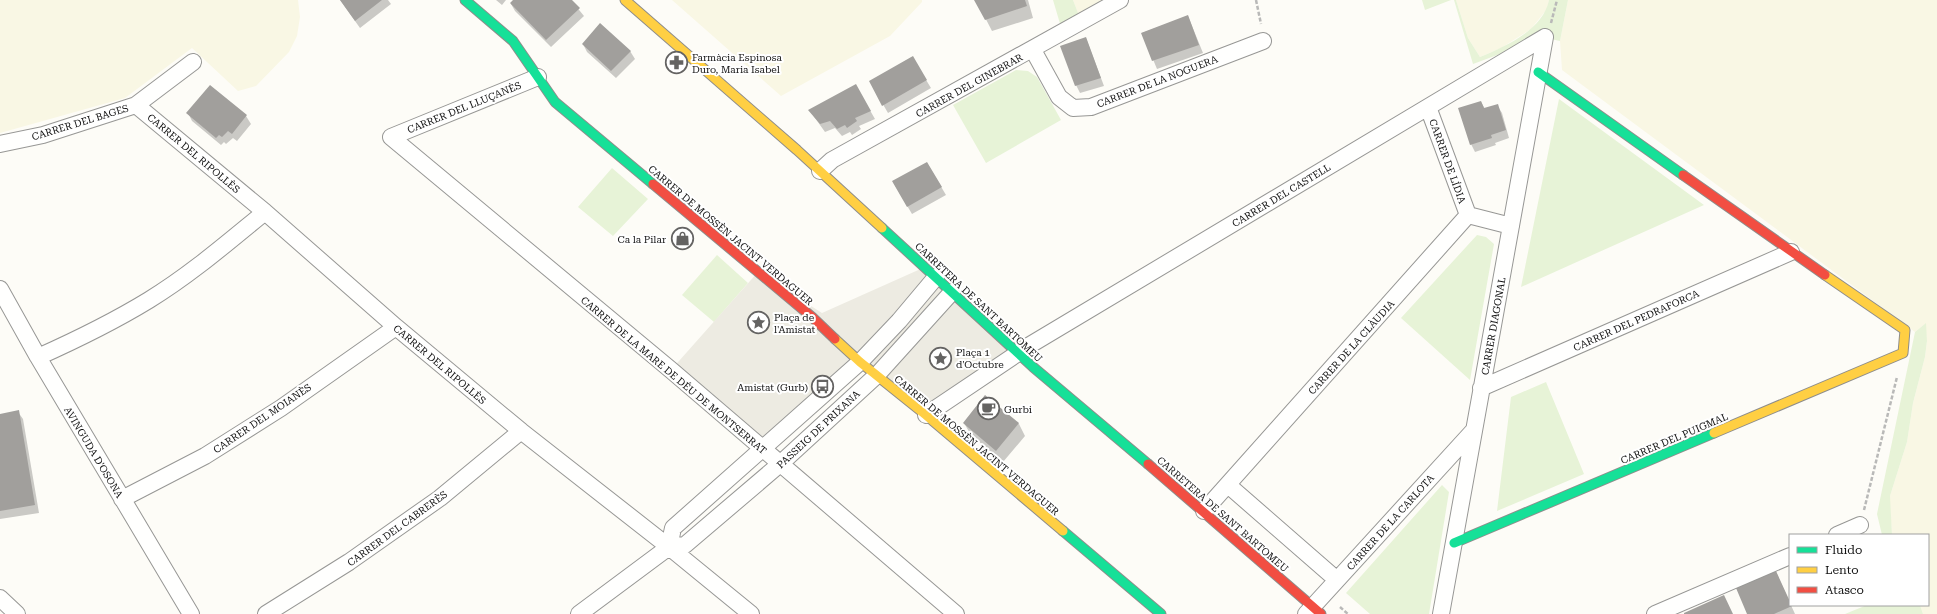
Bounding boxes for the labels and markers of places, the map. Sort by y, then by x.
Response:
pharmacy icon: Farmàcia Espinosa Duro, Maria Isabel [663,50,689,76]
place label: Farmàcia Espinosa Duro, Maria Isabel [692,52,782,75]
shop icon: Ca la Pilar [669,226,695,252]
place label: Ca la Pilar [618,234,666,245]
place icon: Plaça de l'Amistat [746,310,772,336]
place label: Plaça de l'Amistat [774,312,816,335]
place icon: Plaça 1 d'Octubre [927,345,953,371]
place label: Plaça 1 d'Octubre [956,347,1004,370]
bus stop icon: Amistat (Gurb) [810,374,836,400]
place label: Amistat (Gurb) [737,382,808,393]
cafe icon: Gurbi [975,396,1001,422]
place label: Gurbi [1004,404,1032,415]

